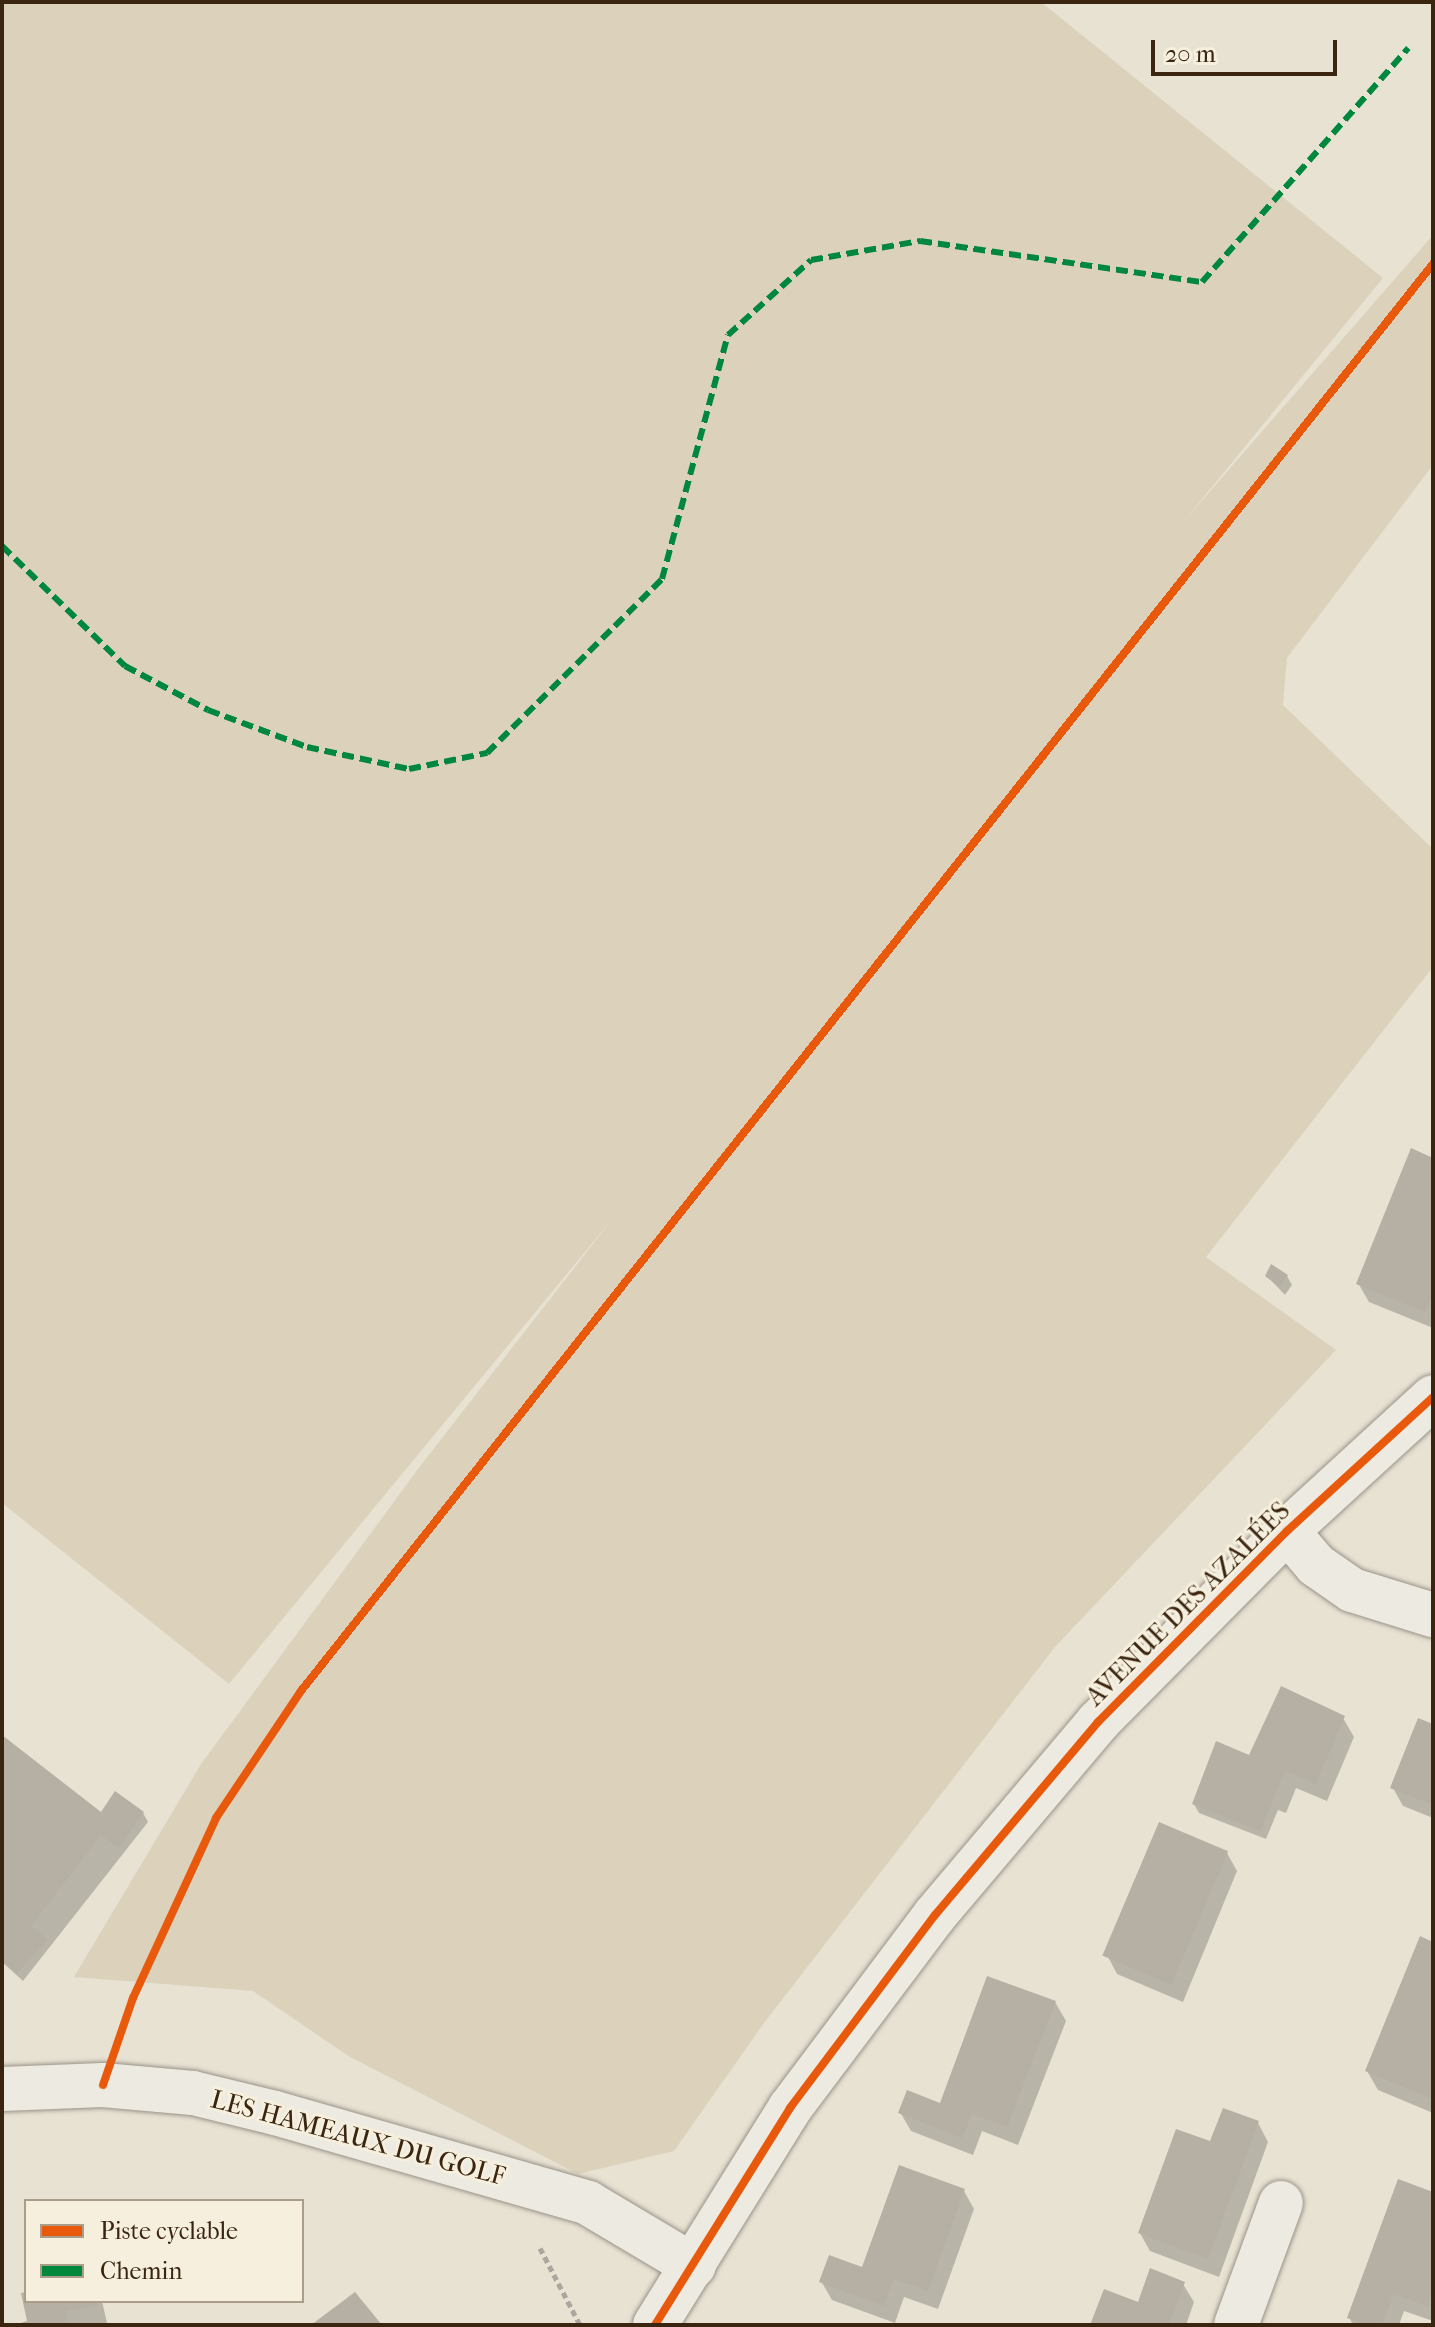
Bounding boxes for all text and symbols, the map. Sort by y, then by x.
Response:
scale bar [1155,24,1341,74]
text: 20 m [1165,40,1216,68]
street label: AVENUE DES AZALÉES [1079,1495,1297,1713]
street label: LES HAMEAUX DU GOLF [207,2084,509,2192]
legend [24,2199,304,2303]
text: Piste cyclable [100,2217,238,2245]
text: Chemin [100,2257,182,2285]

